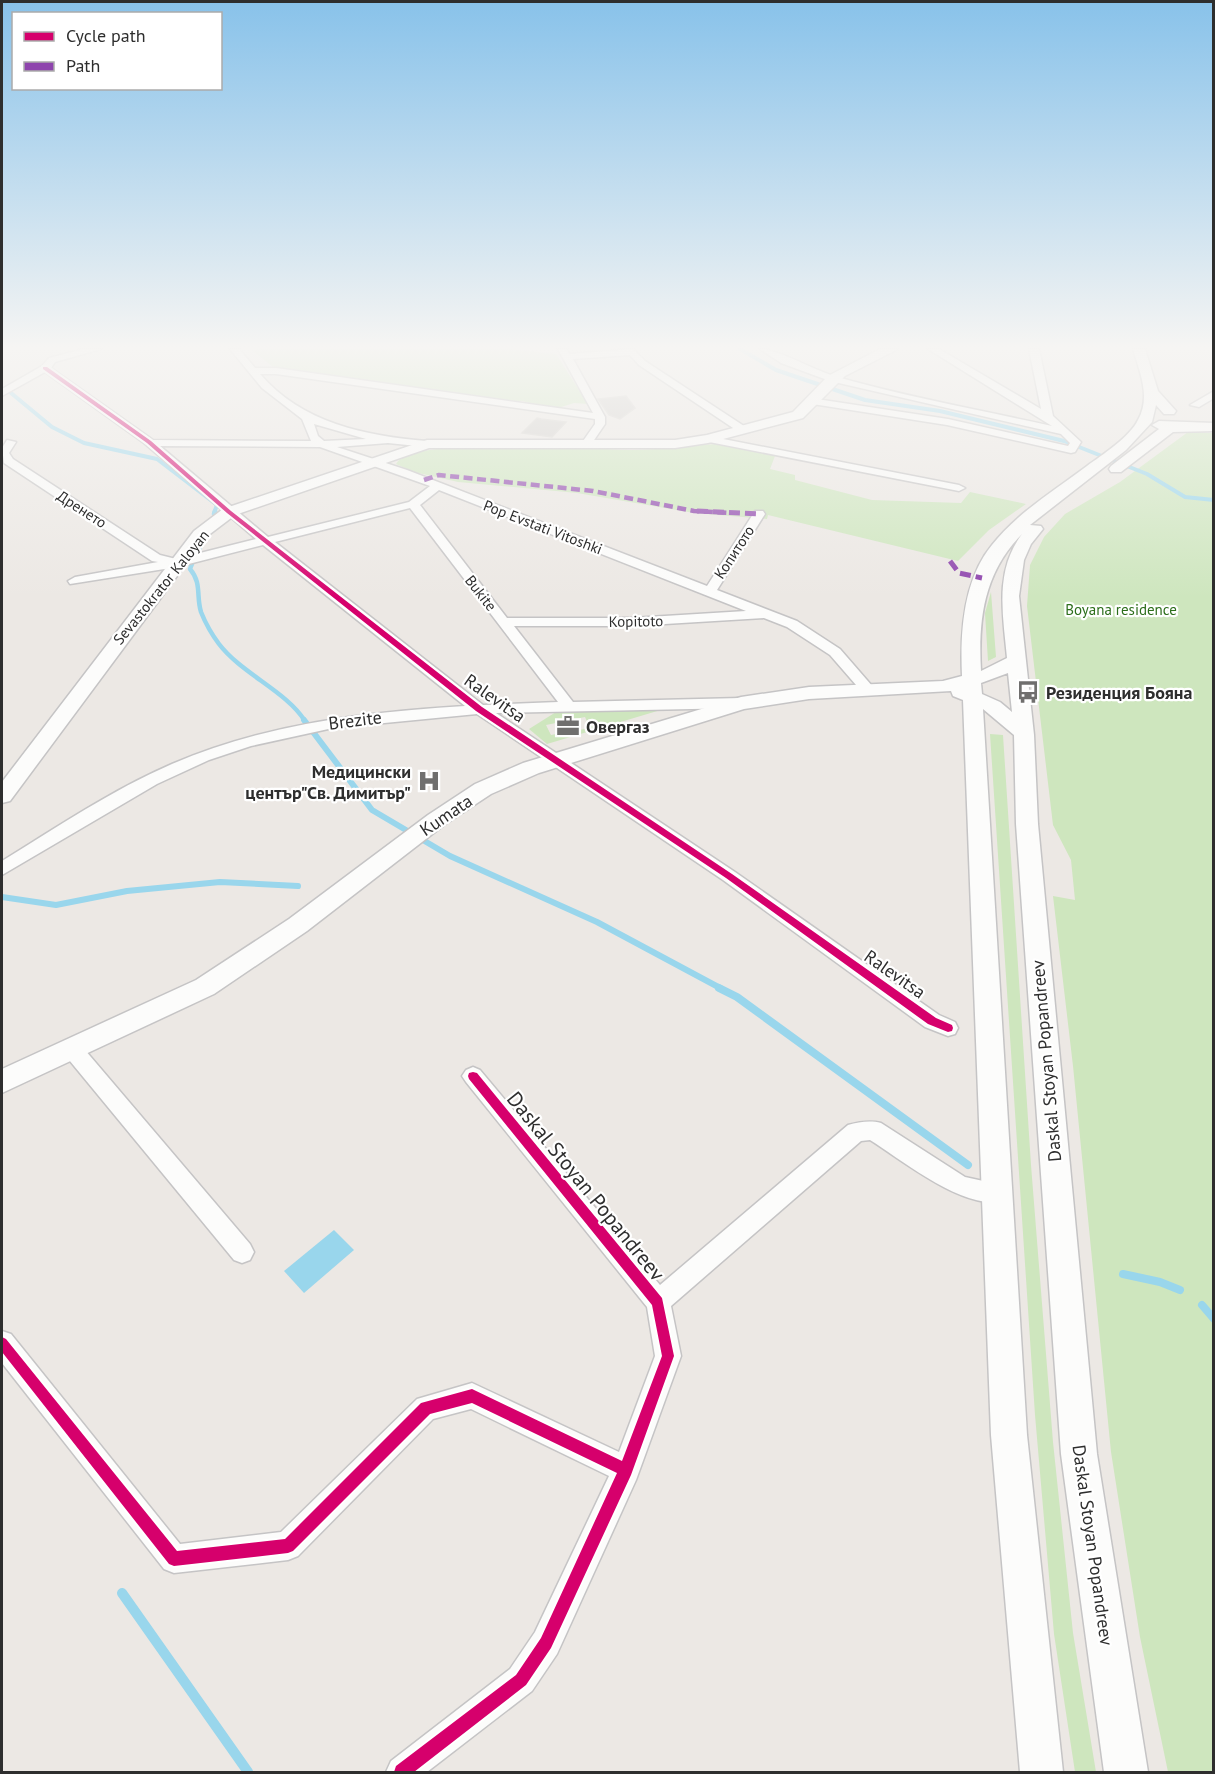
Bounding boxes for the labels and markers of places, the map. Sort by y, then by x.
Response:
bus stop icon: Резиденция Бояна [1015,679,1041,705]
place label: Резиденция Бояна [1046,681,1193,704]
office icon: Овергаз [555,713,581,739]
place label: Овергаз [586,715,650,738]
place label: Медицински център"Св. Димитър" [245,760,411,804]
hospital icon: Медицински център"Св. Димитър" [416,768,442,794]

